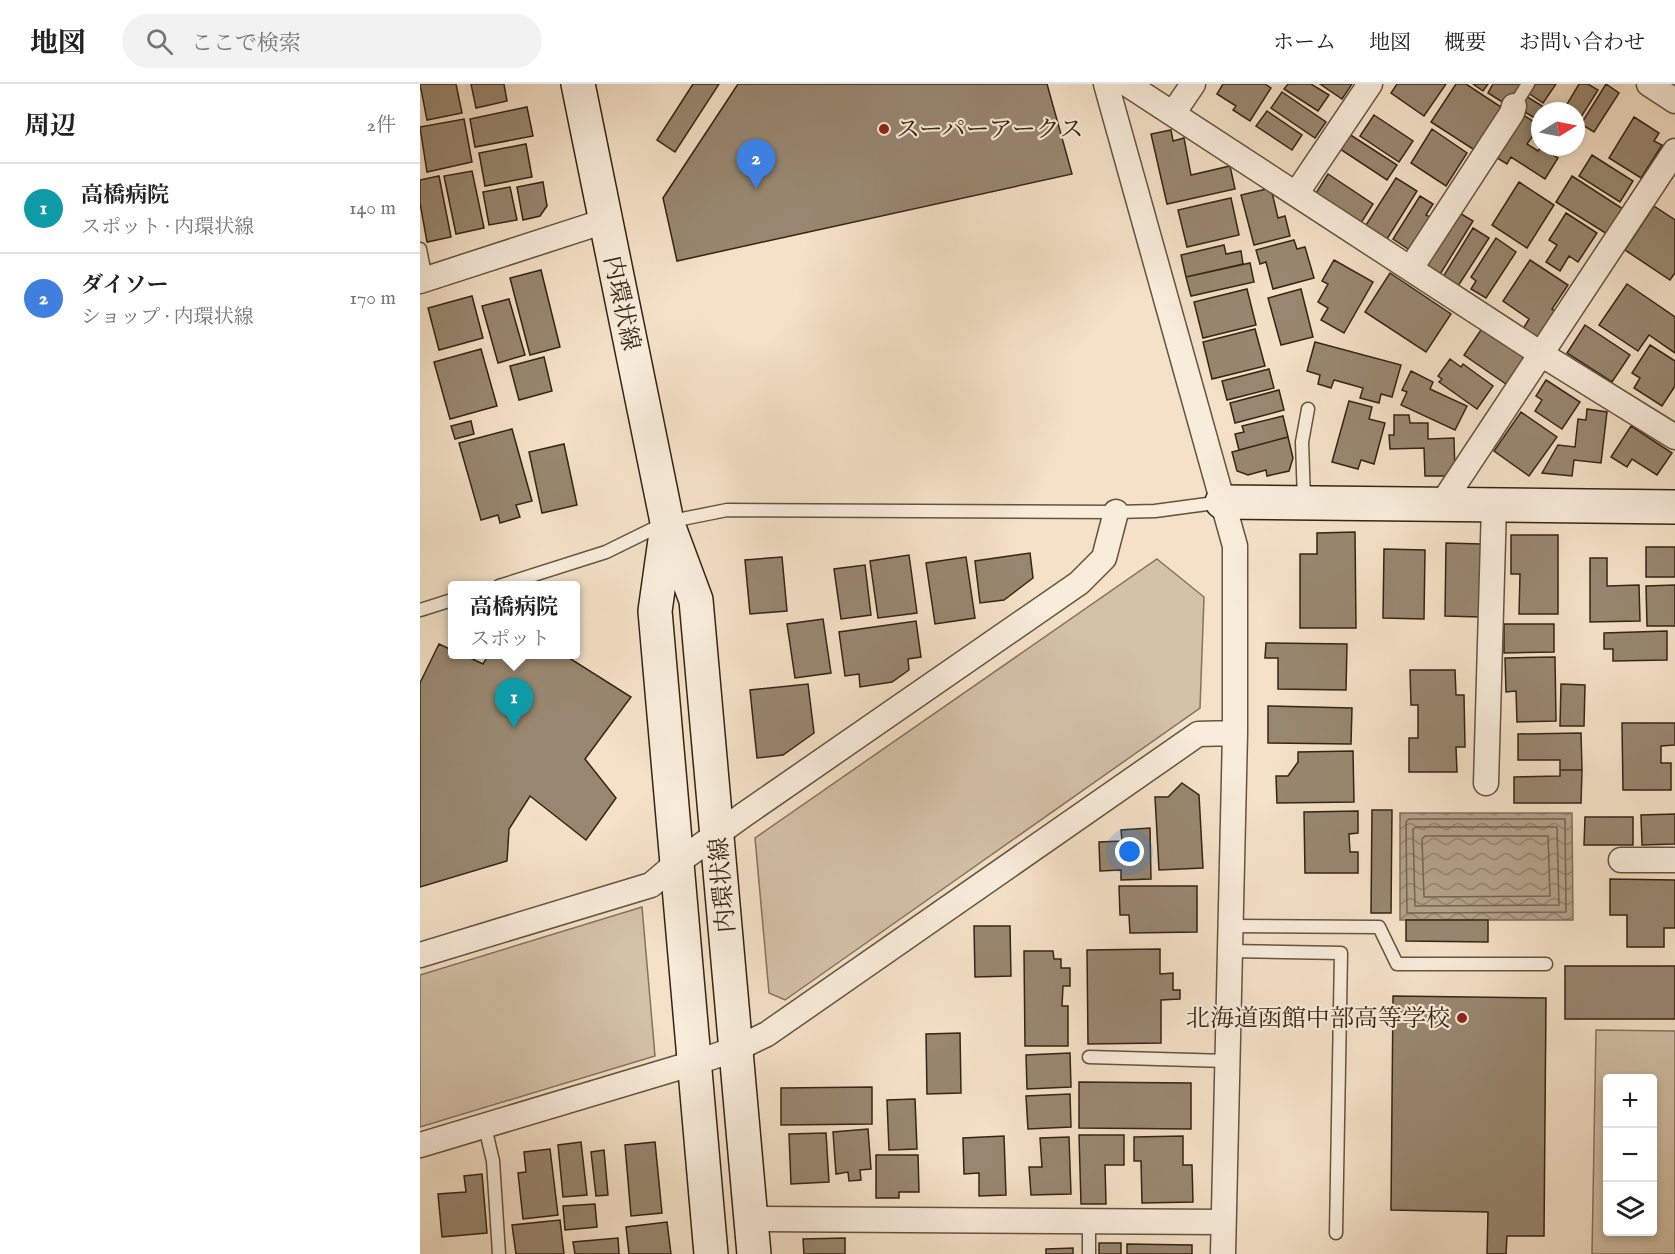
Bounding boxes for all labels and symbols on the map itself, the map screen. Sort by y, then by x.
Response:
north arrow [1531,102,1585,156]
place label: スーパーアークス [896,115,1083,146]
marker: スーパーアークス [877,122,891,136]
pin: 2 [736,140,776,189]
street label: 内環状線 [595,253,646,353]
pin: 1 [494,678,533,728]
street label: 内環状線 [704,836,743,934]
your location [1115,837,1144,866]
place label: 北海道函館中部高等学校 [1186,1004,1450,1035]
marker: 北海道函館中部高等学校 [1455,1011,1469,1025]

